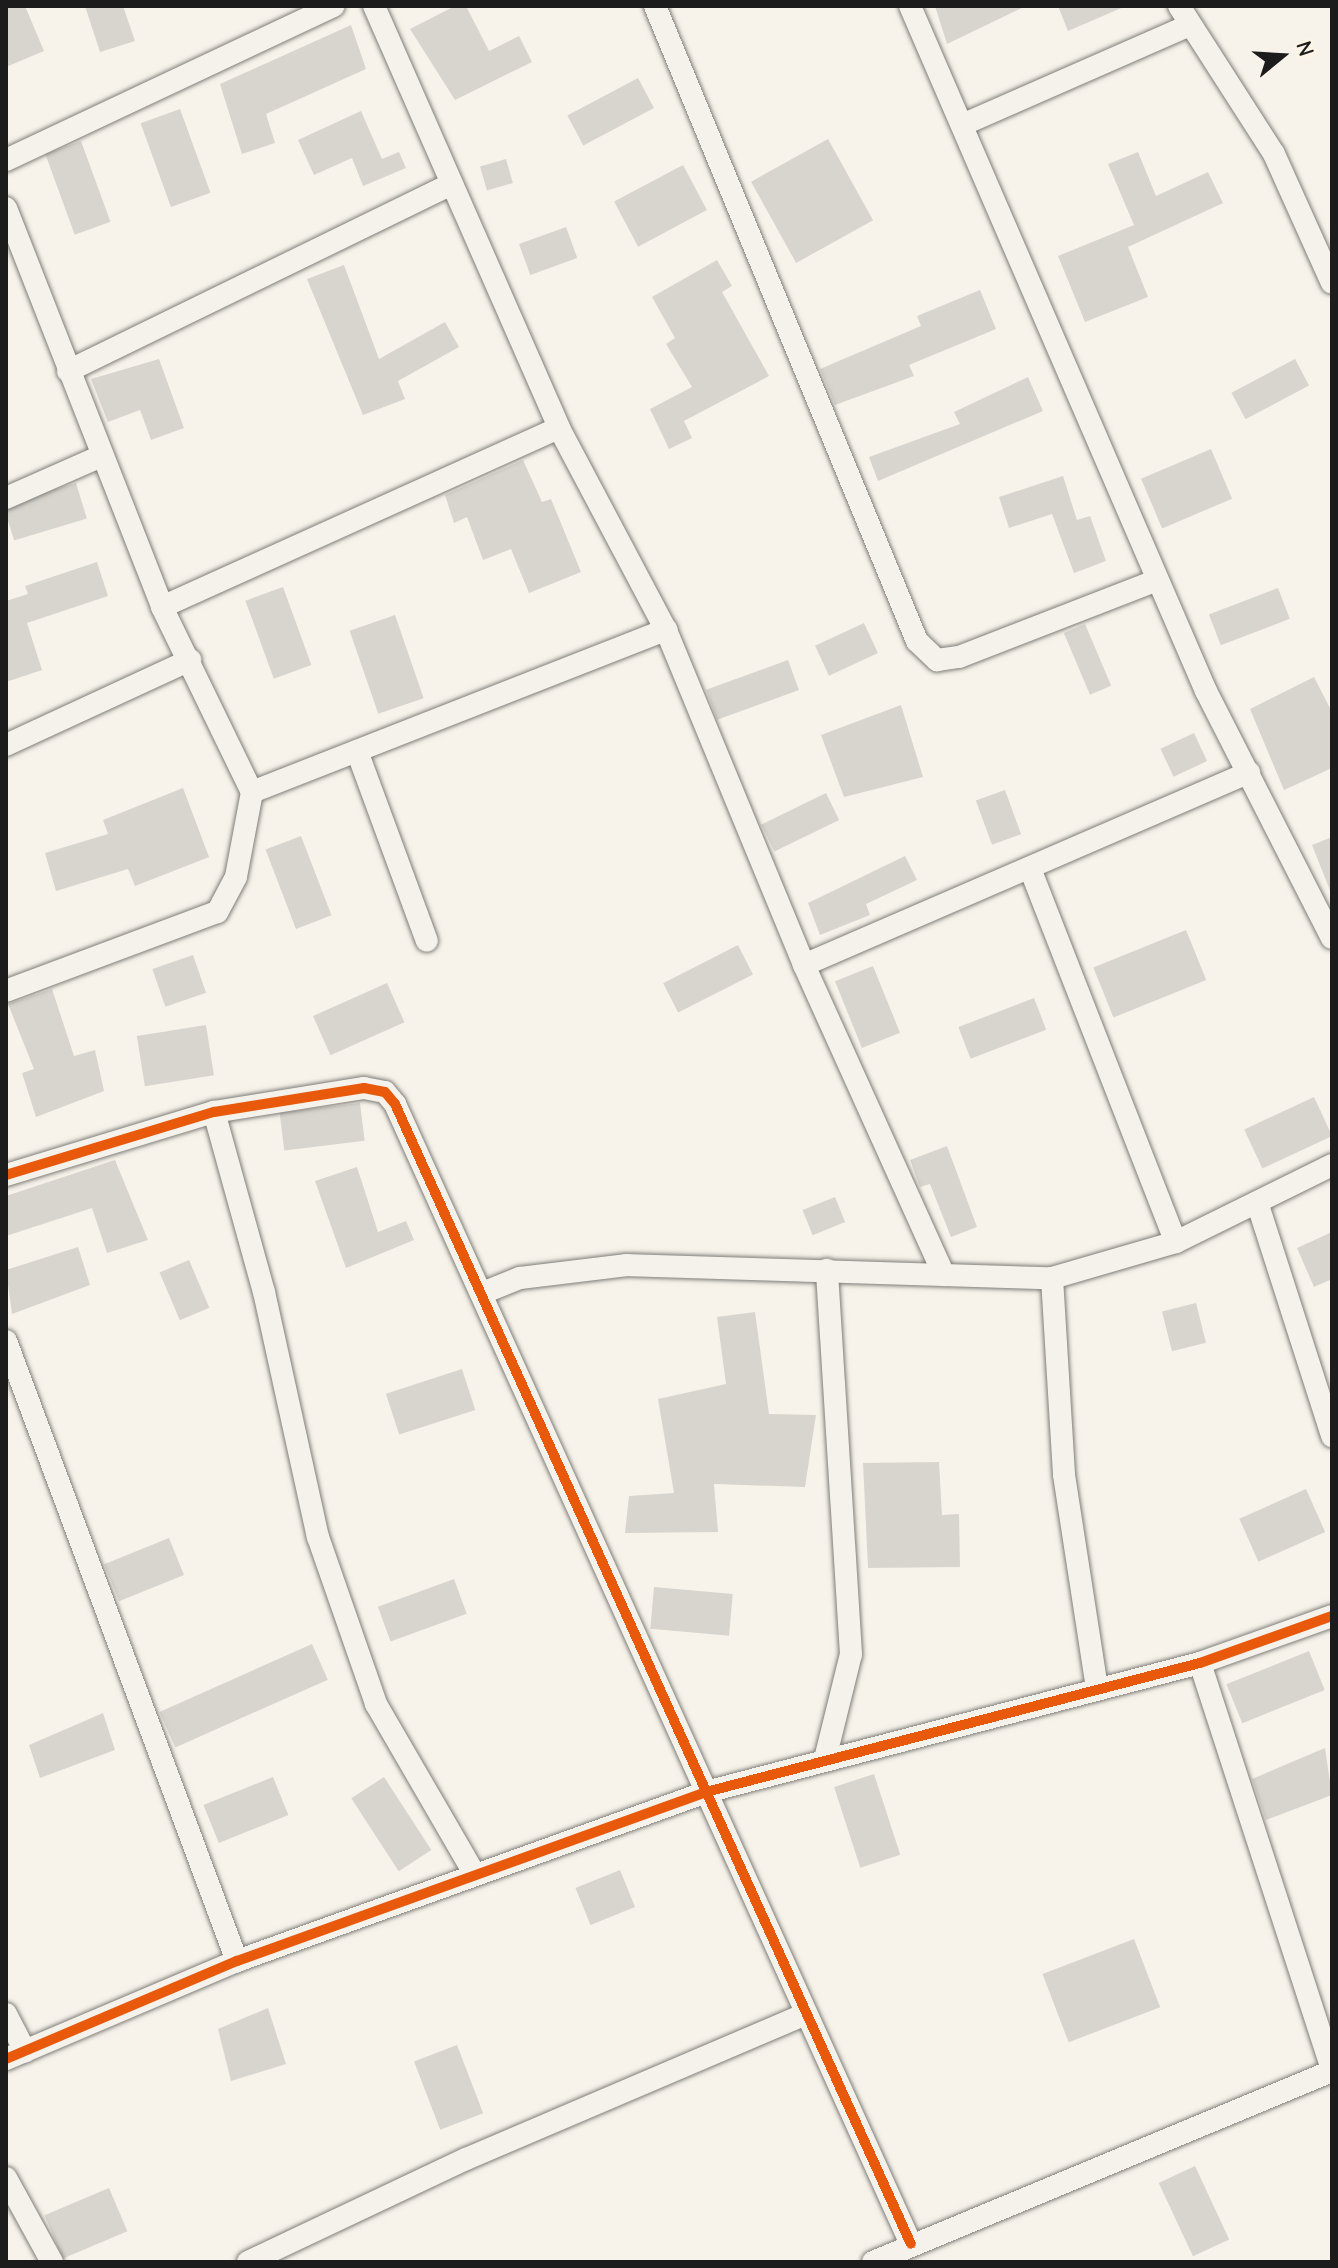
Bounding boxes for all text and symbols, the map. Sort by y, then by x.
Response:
north arrow [1242,16,1322,96]
text: N [1290,38,1319,59]

